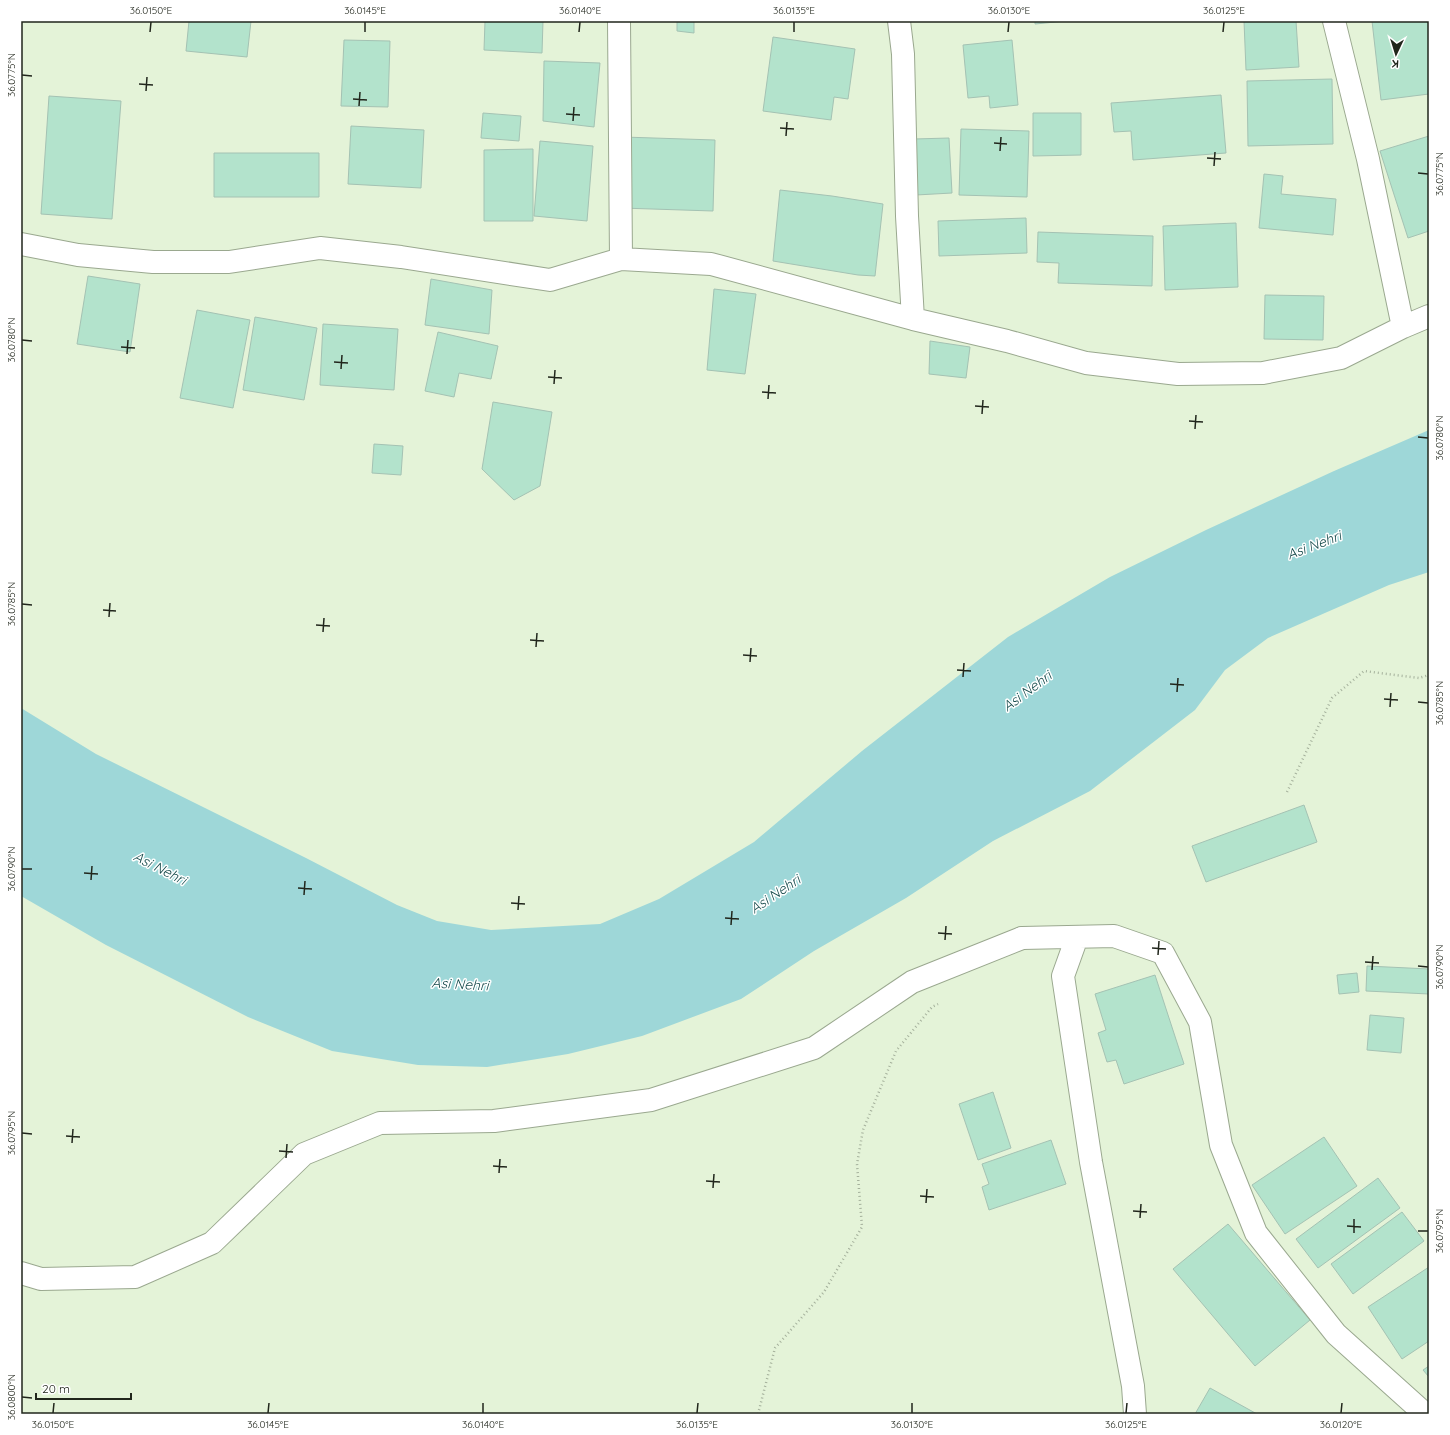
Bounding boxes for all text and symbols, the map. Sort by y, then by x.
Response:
text: 36.0150°E [130,4,173,17]
text: 36.0145°E [344,4,386,17]
text: 36.0140°E [559,4,601,17]
text: 36.0135°E [773,4,815,17]
text: 36.0130°E [988,4,1030,17]
text: 36.0125°E [1203,4,1245,17]
north arrow [1376,34,1416,74]
text: 36.0775°N [5,53,18,97]
text: K [1391,57,1399,71]
text: 36.0775°N [1433,152,1446,196]
text: 36.0780°N [5,318,18,362]
text: 36.0780°N [1433,416,1446,460]
water label: Asi Nehri [1284,526,1346,564]
text: 36.0785°N [5,582,18,626]
water label: Asi Nehri [999,665,1057,715]
text: 36.0785°N [1433,681,1446,725]
text: 36.0790°N [5,846,18,892]
water label: Asi Nehri [131,847,191,890]
water label: Asi Nehri [746,870,805,917]
text: 36.0790°N [1433,944,1446,990]
water label: Asi Nehri [431,974,491,995]
text: 36.0795°N [5,1111,18,1155]
text: 36.0795°N [1433,1209,1446,1253]
text: 36.0800°N [5,1374,18,1420]
scale bar [36,1375,131,1401]
text: 20 m [42,1381,70,1396]
text: 36.0150°E [32,1418,75,1431]
text: 36.0145°E [247,1418,289,1431]
text: 36.0140°E [462,1418,504,1431]
text: 36.0135°E [676,1418,718,1431]
text: 36.0130°E [891,1418,933,1431]
text: 36.0125°E [1105,1418,1147,1431]
text: 36.0120°E [1320,1418,1363,1431]

